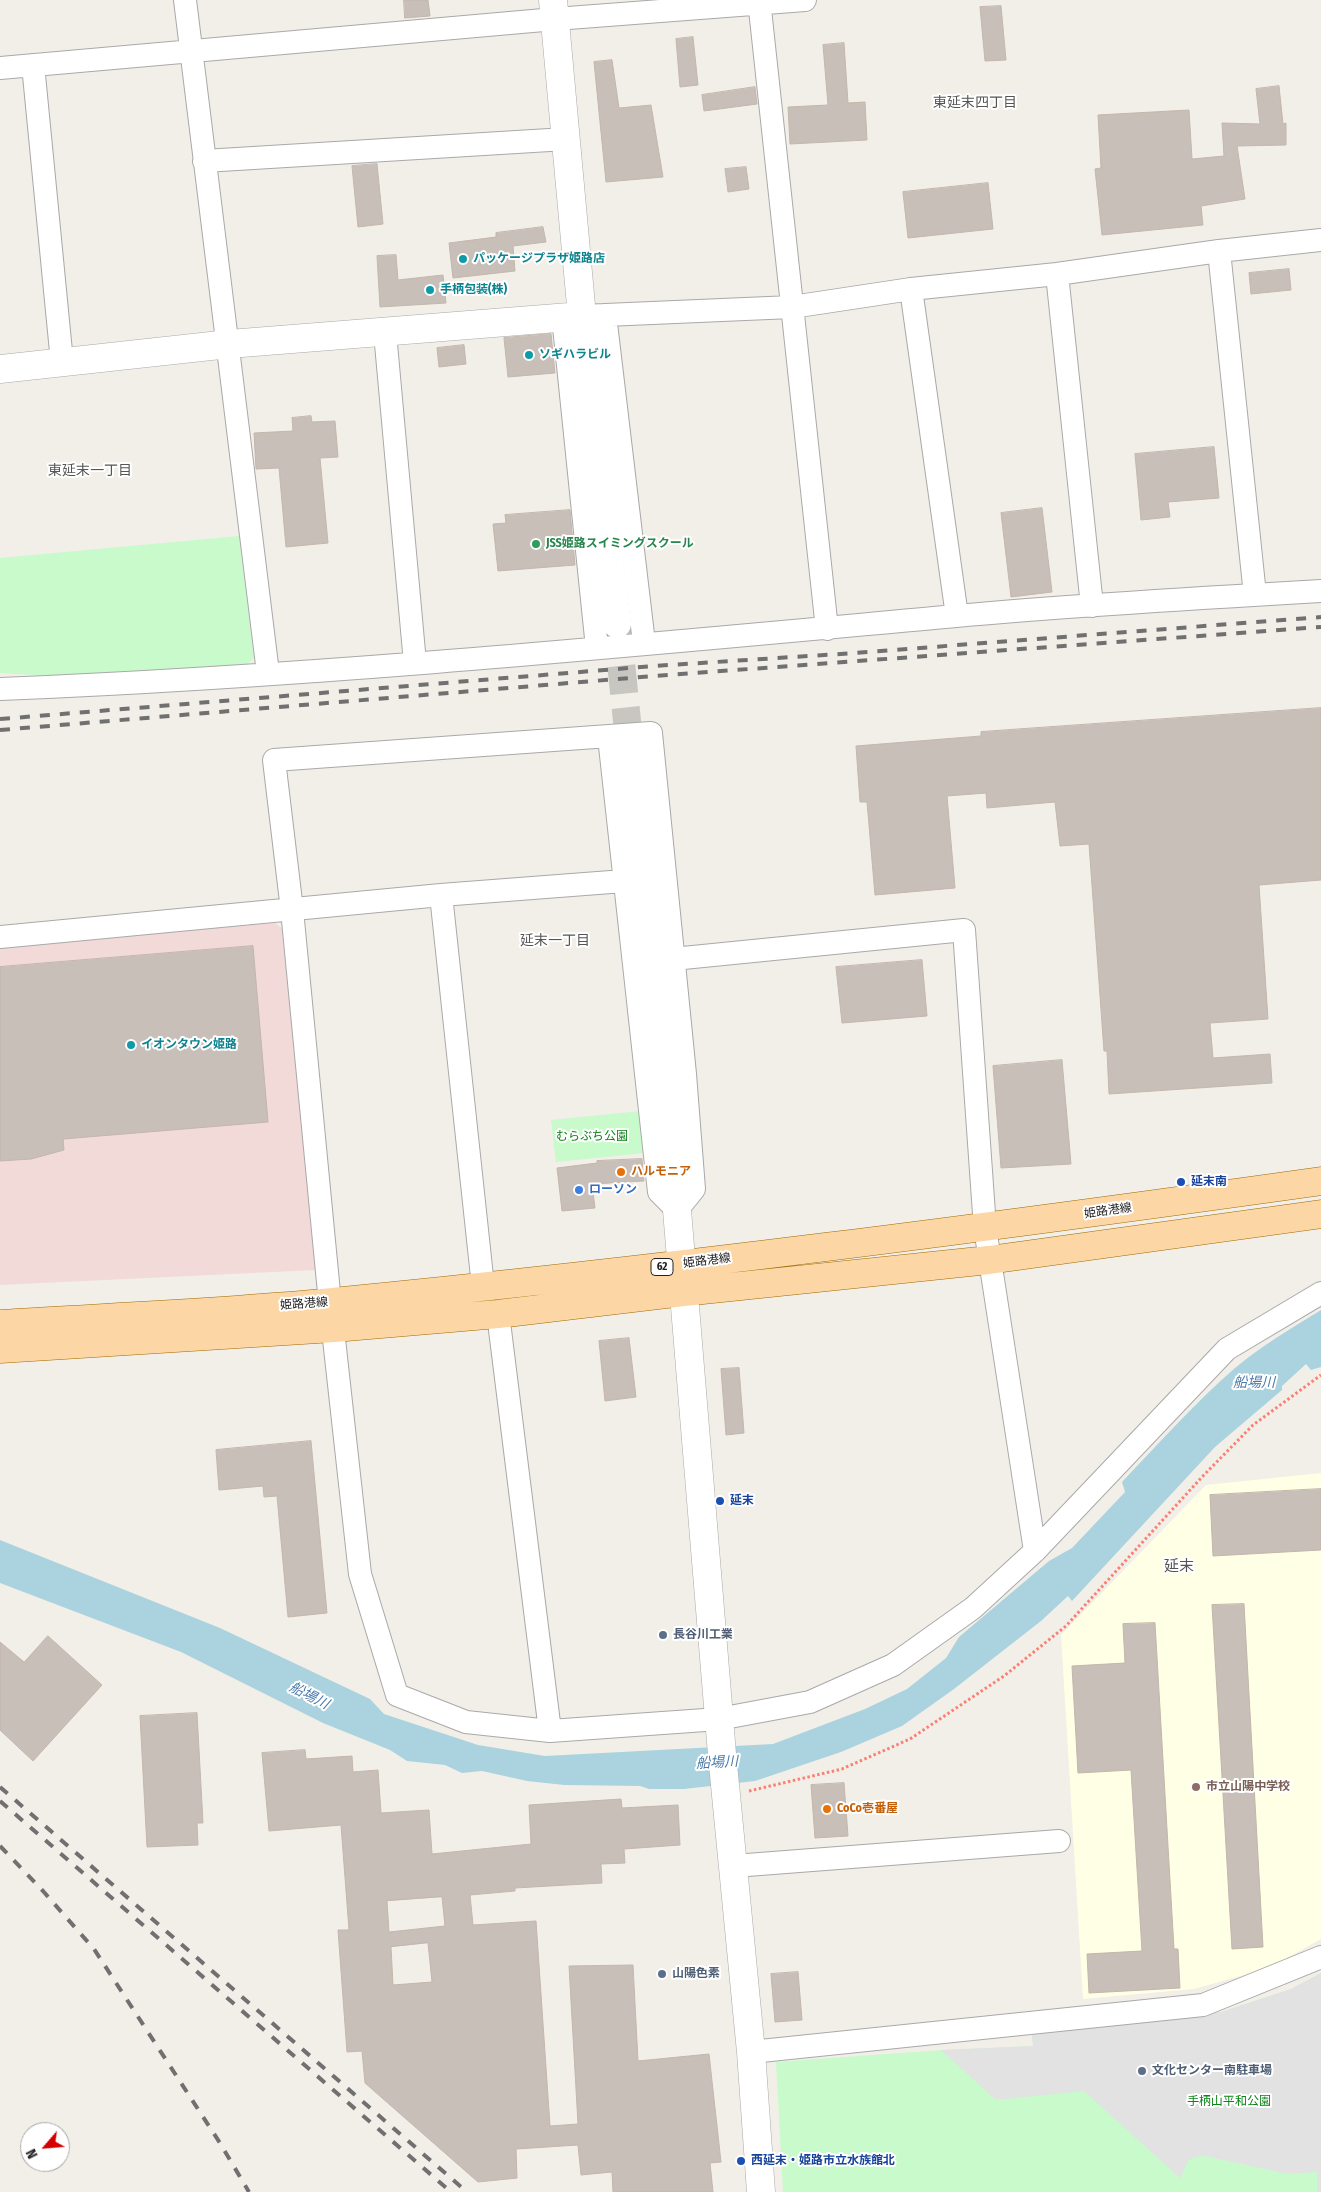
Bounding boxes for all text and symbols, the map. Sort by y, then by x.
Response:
district label: 東延末四丁目 [933,95,1017,111]
place label: パッケージプラザ姫路店 [473,252,605,266]
marker: パッケージプラザ姫路店 [457,253,469,265]
place label: 手柄包装(株) [440,283,507,297]
marker: 手柄包装(株) [424,284,436,296]
place label: ソギハラビル [539,348,611,362]
marker: ソギハラビル [523,349,535,361]
district label: 東延末一丁目 [48,463,132,479]
place label: JSS姫路スイミングスクール [546,537,694,551]
marker: JSS姫路スイミングスクール [530,538,542,550]
district label: 延末一丁目 [520,933,590,949]
place label: イオンタウン姫路 [141,1038,237,1052]
marker: イオンタウン姫路 [125,1039,137,1051]
park label: むらぶち公園 [556,1130,628,1144]
place label: ハルモニア [631,1165,691,1179]
marker: ハルモニア [615,1166,627,1178]
place label: 延末南 [1191,1175,1227,1189]
marker: 延末南 [1175,1176,1187,1188]
place label: ローソン [589,1183,637,1197]
marker: ローソン [573,1184,585,1196]
street label: 姫路港線 [1083,1201,1133,1221]
street label: 姫路港線 [682,1251,732,1271]
road number: 62 [651,1258,673,1276]
street label: 姫路港線 [280,1295,328,1313]
water label: 船場川 [1233,1375,1275,1391]
place label: 延末 [730,1494,754,1508]
marker: 延末 [714,1495,726,1507]
district label: 延末 [1164,1558,1194,1576]
place label: 長谷川工業 [673,1628,733,1642]
marker: 長谷川工業 [657,1629,669,1641]
water label: 船場川 [286,1679,332,1713]
water label: 船場川 [696,1754,738,1772]
place label: 市立山陽中学校 [1206,1780,1290,1794]
marker: 市立山陽中学校 [1190,1781,1202,1793]
place label: CoCo壱番屋 [837,1802,898,1816]
marker: CoCo壱番屋 [821,1803,833,1815]
place label: 山陽色素 [672,1967,720,1981]
marker: 山陽色素 [656,1968,668,1980]
place label: 文化センター南駐車場 [1152,2064,1272,2078]
marker: 文化センター南駐車場 [1136,2065,1148,2077]
park label: 手柄山平和公園 [1187,2095,1271,2109]
north arrow [20,2122,70,2172]
text: N [23,2146,42,2161]
place label: 西延末・姫路市立水族館北 [751,2154,895,2168]
marker: 西延末・姫路市立水族館北 [735,2155,747,2167]

